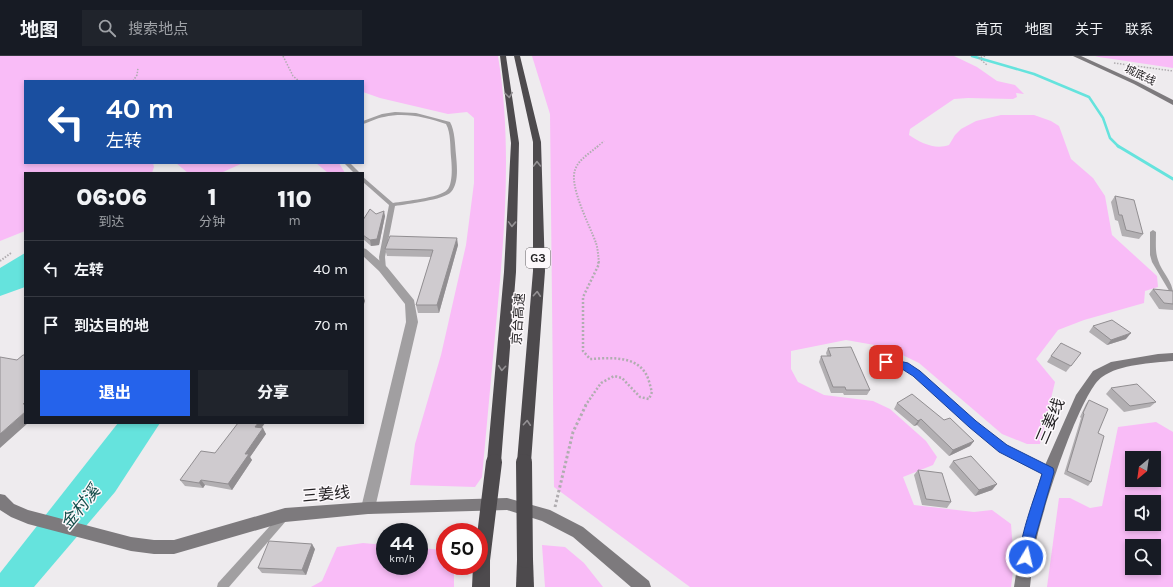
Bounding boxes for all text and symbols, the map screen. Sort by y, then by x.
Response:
search box [82,10,362,46]
icon: search [96,17,118,39]
text: 地图 [20,19,58,41]
text: 搜索地点 [128,20,188,38]
text: 首页 [975,21,1003,38]
text: 地图 [1025,21,1053,38]
text: 关于 [1075,21,1103,38]
text: 联系 [1125,21,1153,38]
street label: 城底线 [1122,62,1158,88]
one-way arrow [504,91,513,98]
text: 40 m [106,92,174,125]
icon: left [40,96,92,148]
text: 左转 [106,130,142,152]
one-way arrow [533,161,541,167]
text: 06:06 [76,183,147,211]
text: 1 [207,183,217,211]
text: 110 [277,185,312,213]
text: m [288,213,301,228]
text: 到达 [98,214,125,229]
text: 分钟 [199,214,225,229]
one-way arrow [508,221,516,227]
road number: G3 [526,248,550,268]
icon: left [40,258,62,280]
text: 40 m [313,260,348,278]
text: 左转 [74,261,104,279]
one-way arrow [532,291,541,297]
street label: 京台高速 [509,293,527,345]
icon: arrive [40,314,62,336]
text: 70 m [314,316,348,334]
text: 到达目的地 [74,317,149,335]
pin [869,345,903,379]
icon: arrive [875,351,897,373]
one-way arrow [498,365,507,371]
button: 退出 [40,370,190,416]
button: 分享 [198,370,348,416]
street label: 三姜线 [1032,395,1068,447]
one-way arrow [522,420,531,426]
north arrow [1125,451,1161,487]
map controls [1125,451,1161,575]
water label: 金村溪 [56,479,105,533]
street label: 三姜线 [301,482,351,506]
button: sound [1125,495,1161,531]
speed limit sign: 50 [436,523,488,575]
text: 44 [390,532,414,555]
position arrow [1005,536,1047,578]
button: search [1125,539,1161,575]
text: km/h [389,553,415,565]

